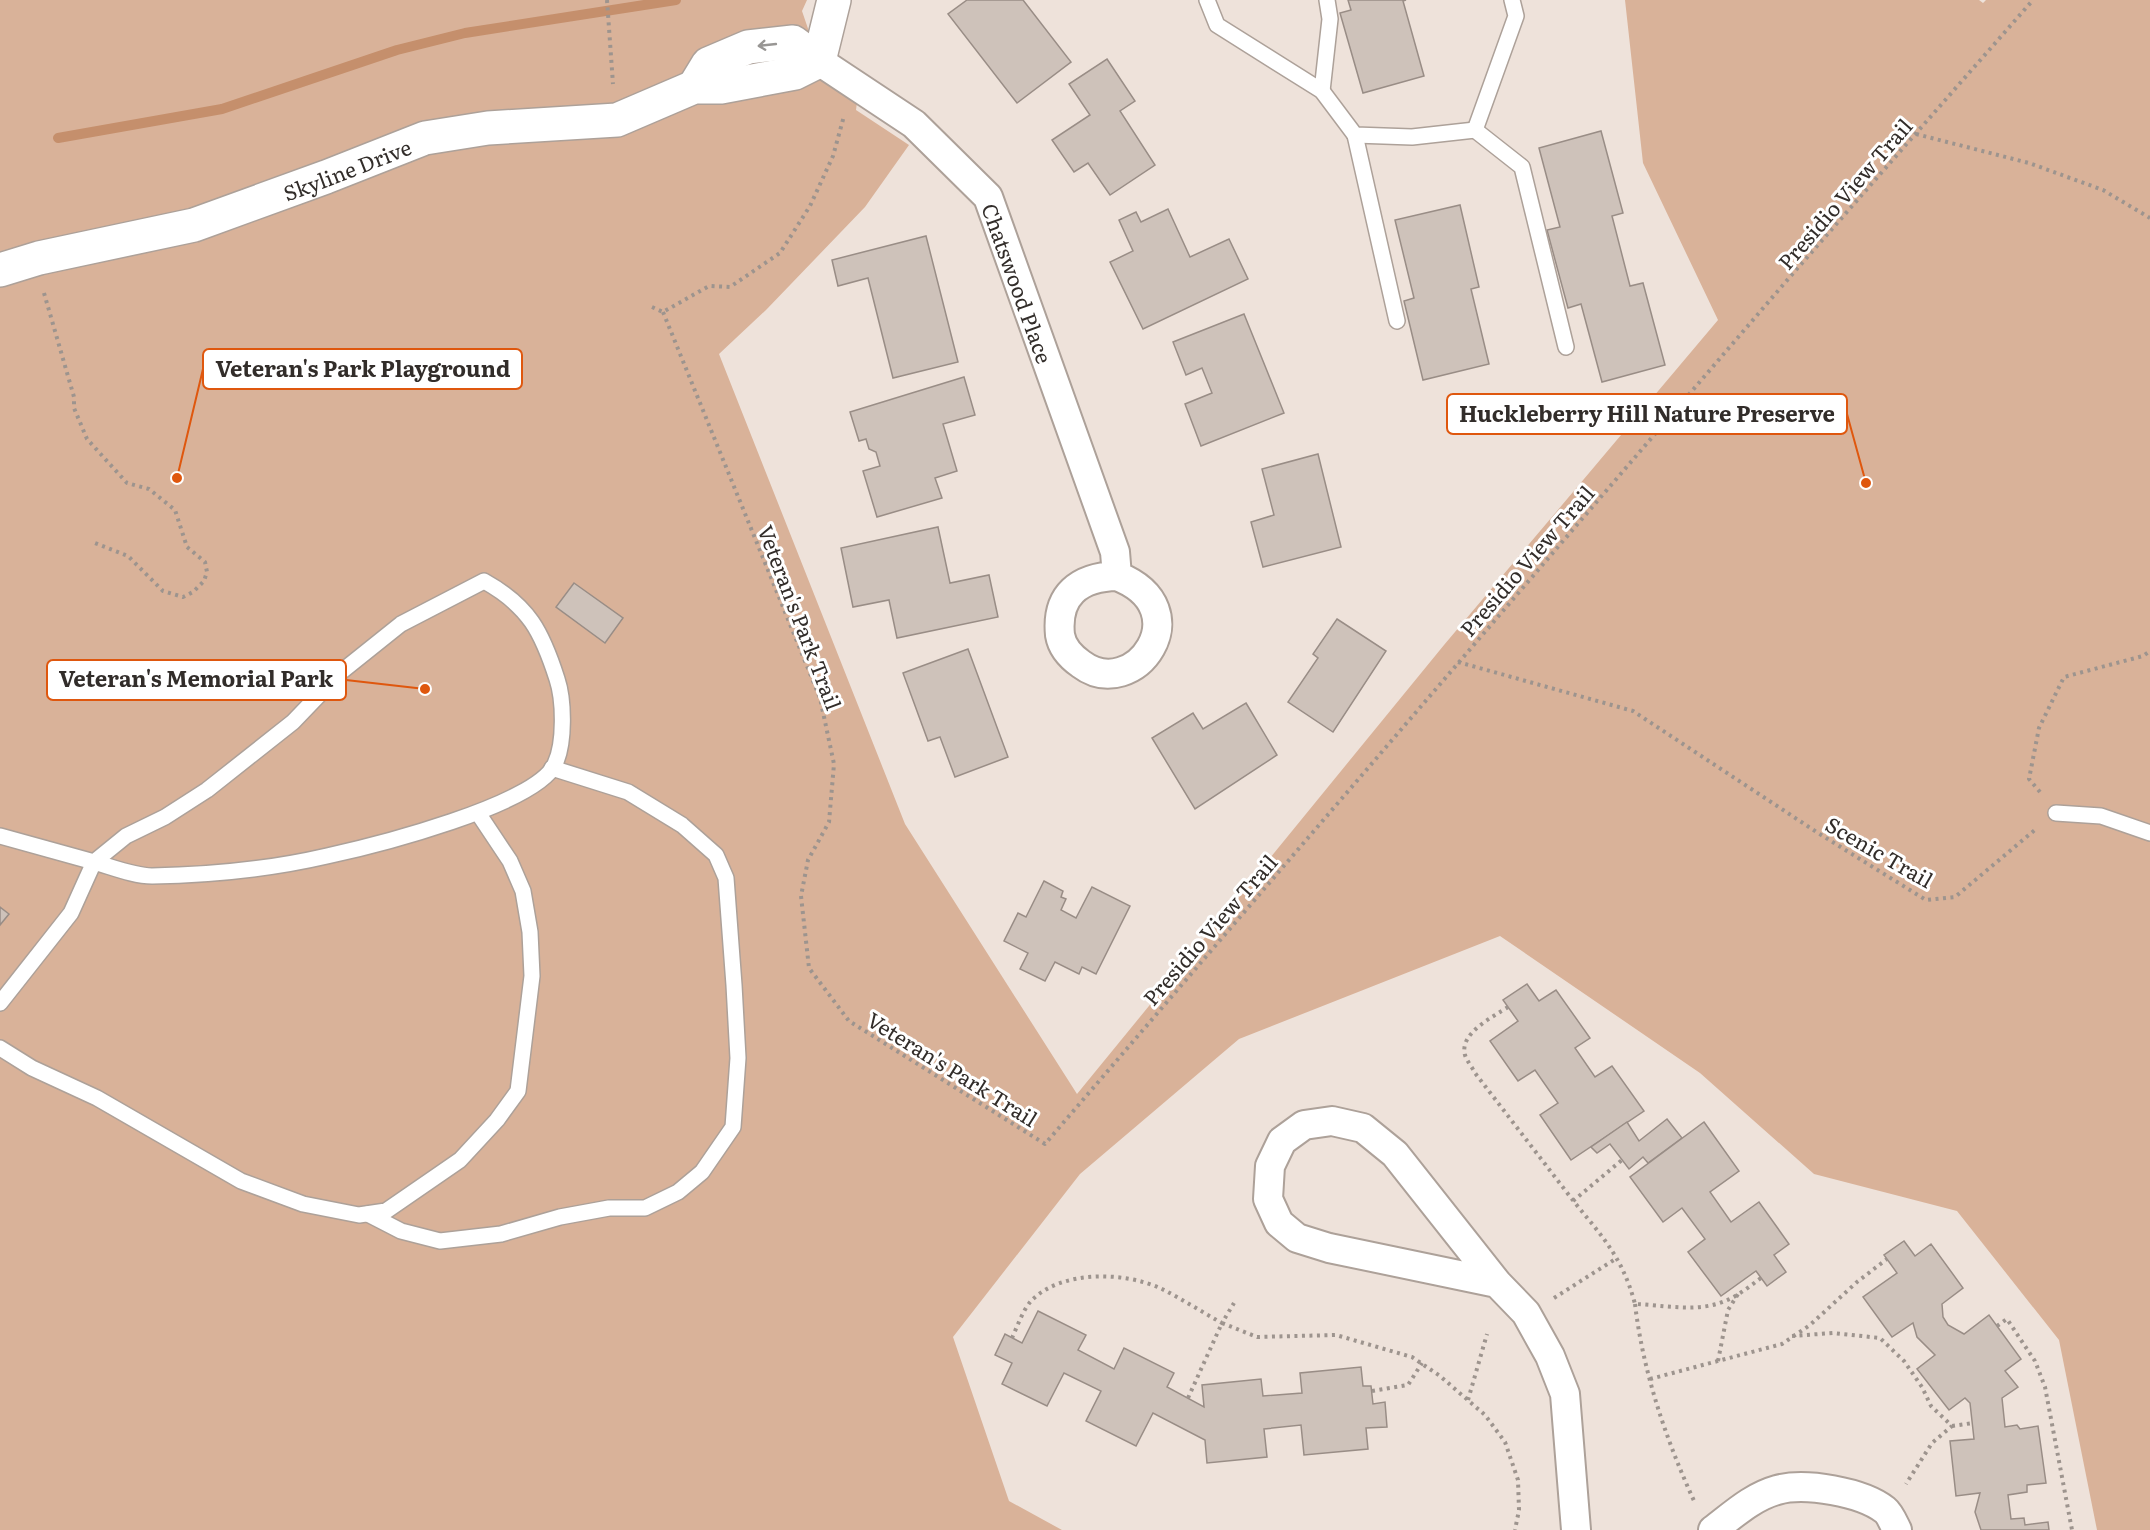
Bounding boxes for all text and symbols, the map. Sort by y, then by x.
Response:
one-way arrow [757,40,777,51]
street label: Presidio View Trail [1770,111,1918,275]
street label: Skyline Drive [278,130,415,207]
street label: Chatswood Place [976,198,1062,367]
callout: Veteran's Park Playground [203,349,522,389]
text: Veteran's Park Playground [216,351,510,384]
callout: Huckleberry Hill Nature Preserve [1447,394,1847,434]
text: Huckleberry Hill Nature Preserve [1459,396,1835,429]
street label: Presidio View Trail [1452,478,1600,642]
street label: Veteran's Park Trail [751,520,851,714]
callout: Veteran's Memorial Park [47,660,346,700]
text: Veteran's Memorial Park [59,661,333,694]
street label: Scenic Trail [1821,808,1939,894]
street label: Presidio View Trail [1135,847,1283,1011]
street label: Veteran's Park Trail [862,1003,1044,1133]

